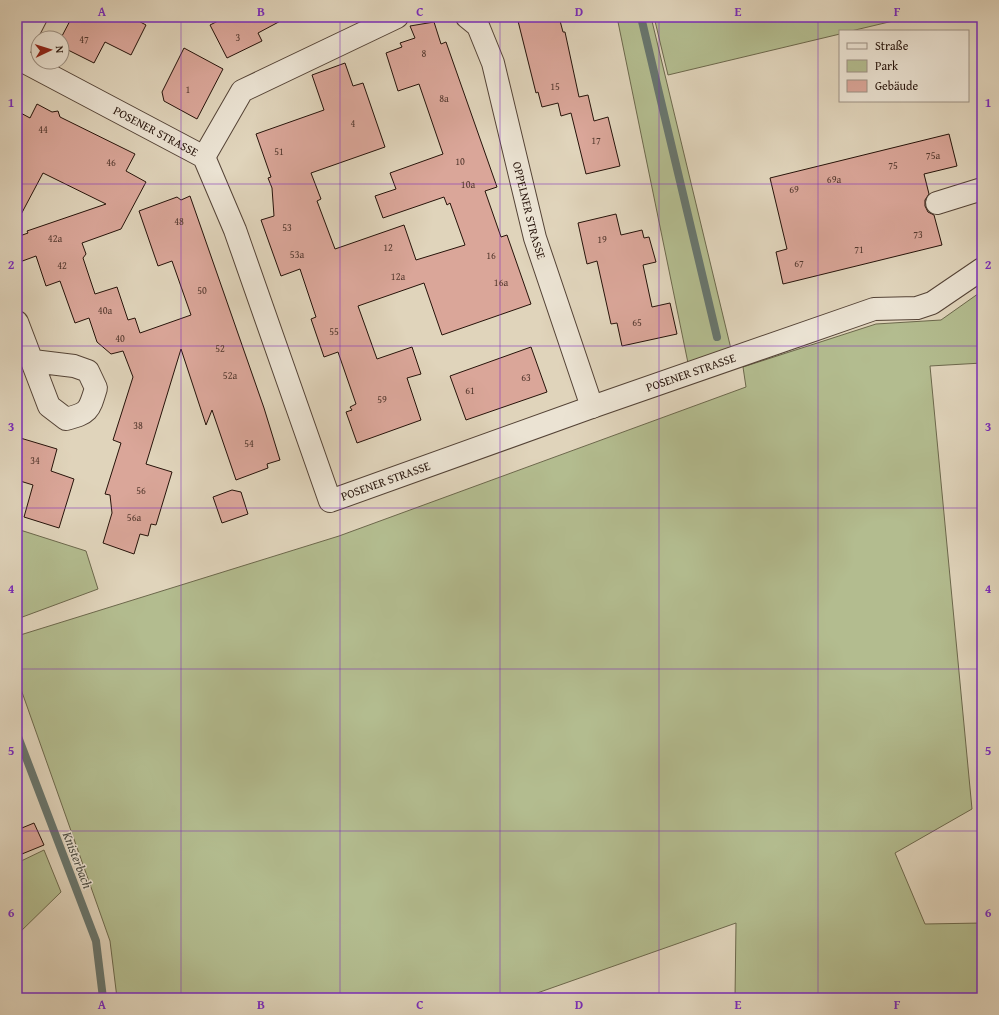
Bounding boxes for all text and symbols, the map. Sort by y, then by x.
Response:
text: A [98,2,107,21]
text: B [257,2,265,21]
text: C [416,2,424,21]
text: D [575,2,583,21]
text: E [735,2,742,21]
text: F [894,2,901,21]
north arrow [30,30,70,70]
house number: 3 [236,30,241,45]
legend [839,30,969,102]
house number: 47 [79,32,89,47]
text: Straße [875,37,909,54]
text: N [52,45,68,54]
house number: 8 [422,46,427,61]
text: Park [875,57,899,74]
text: Gebäude [875,77,918,94]
house number: 15 [550,79,560,94]
house number: 1 [186,82,191,97]
house number: 8a [439,91,449,106]
text: 1 [8,93,14,112]
text: 1 [985,93,991,112]
street label: POSENER STRASSE [111,102,201,160]
house number: 4 [351,116,356,131]
house number: 44 [38,122,48,137]
house number: 17 [591,133,601,148]
house number: 51 [274,144,284,159]
house number: 75a [926,148,940,163]
house number: 10 [455,154,465,169]
house number: 46 [106,155,116,170]
house number: 75 [888,158,898,173]
street label: OPPELNER STRASSE [509,160,551,261]
house number: 69a [827,172,841,187]
house number: 10a [461,177,475,192]
house number: 69 [789,182,799,197]
house number: 48 [174,214,184,229]
house number: 53 [282,220,292,235]
house number: 73 [913,227,923,242]
house number: 42a [48,231,62,246]
house number: 19 [597,232,607,247]
house number: 12 [383,240,393,255]
house number: 71 [854,242,864,257]
house number: 53a [290,247,304,262]
house number: 16 [486,248,496,263]
text: 2 [8,255,15,274]
text: 2 [985,255,992,274]
house number: 67 [794,256,804,271]
house number: 42 [57,258,67,273]
house number: 12a [391,269,405,284]
house number: 16a [494,275,508,290]
house number: 50 [197,283,207,298]
house number: 40a [98,303,112,318]
house number: 65 [632,315,642,330]
house number: 55 [329,324,339,339]
house number: 40 [115,331,125,346]
house number: 52 [215,341,225,356]
street label: POSENER STRASSE [644,349,738,396]
house number: 52a [223,368,237,383]
house number: 63 [521,370,531,385]
house number: 61 [465,383,475,398]
house number: 59 [377,392,387,407]
text: 3 [8,417,14,436]
text: 3 [985,417,991,436]
house number: 38 [133,418,143,433]
house number: 54 [244,436,254,451]
house number: 34 [30,453,40,468]
street label: POSENER STRASSE [338,457,432,504]
house number: 56 [136,483,146,498]
house number: 56a [127,510,141,525]
text: 4 [8,579,15,598]
text: 4 [985,579,992,598]
text: 5 [8,741,15,760]
text: 5 [985,741,992,760]
water label: Knisterbach [58,828,97,892]
text: 6 [8,903,15,922]
text: 6 [985,903,992,922]
text: A [98,995,107,1014]
text: B [257,995,265,1014]
text: C [416,995,424,1014]
text: D [575,995,583,1014]
text: E [735,995,742,1014]
text: F [894,995,901,1014]

